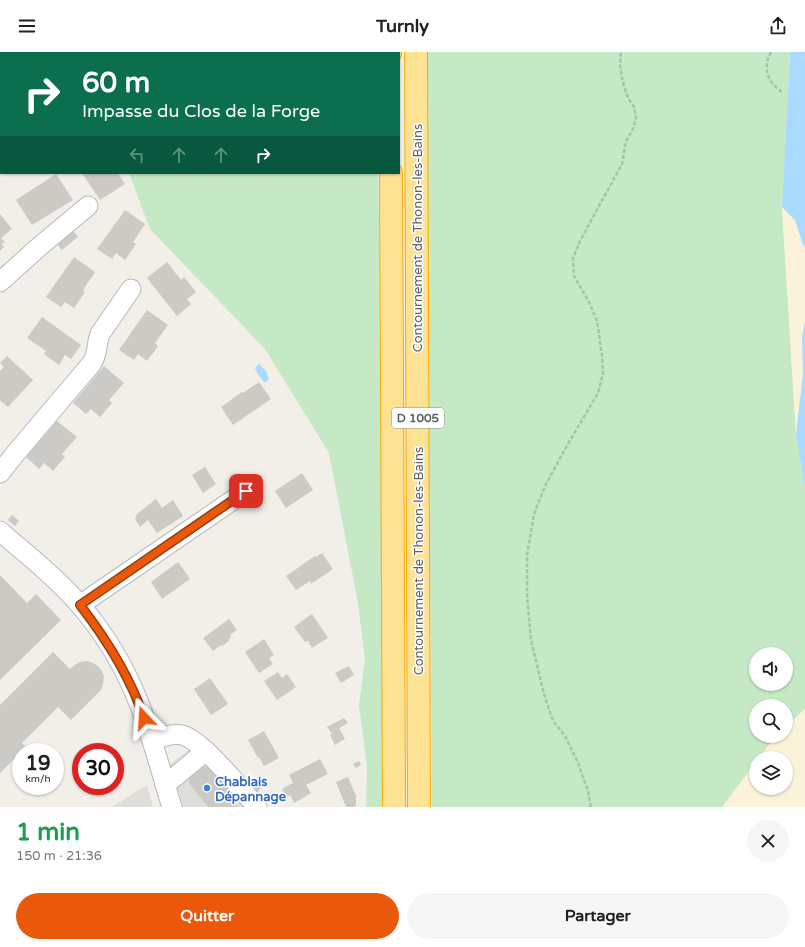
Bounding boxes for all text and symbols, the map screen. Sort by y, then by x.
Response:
icon: menu [16,15,38,37]
text: Turnly [376,15,429,37]
icon: share [767,15,789,37]
text: 60 m [82,66,150,100]
icon: right [16,68,68,120]
text: Impasse du Clos de la Forge [82,100,320,122]
street label: Contournement de Thonon-les-Bains [410,124,426,352]
icon: left [126,144,148,166]
icon: ahead [168,144,190,166]
icon: ahead [210,144,232,166]
icon: right [252,144,274,166]
road number: D 1005 [392,408,444,428]
street label: Contournement de Thonon-les-Bains [411,447,427,675]
pin [229,474,263,508]
icon: arrive [235,480,257,502]
map controls [749,647,793,795]
button: sound [749,647,793,691]
position arrow [123,697,165,739]
button: search [749,699,793,743]
speed limit sign: 30 [72,743,124,795]
button: layers [749,751,793,795]
text: 19 [25,752,51,776]
text: km/h [25,773,51,785]
place label: Chablais Dépannage [215,774,287,805]
marker: Chablais Dépannage [202,783,212,793]
text: 1 min [16,818,80,847]
button: close [747,820,789,862]
text: 150 m · 21:36 [16,848,102,864]
button: Quitter [16,893,399,939]
button: Partager [407,893,789,939]

